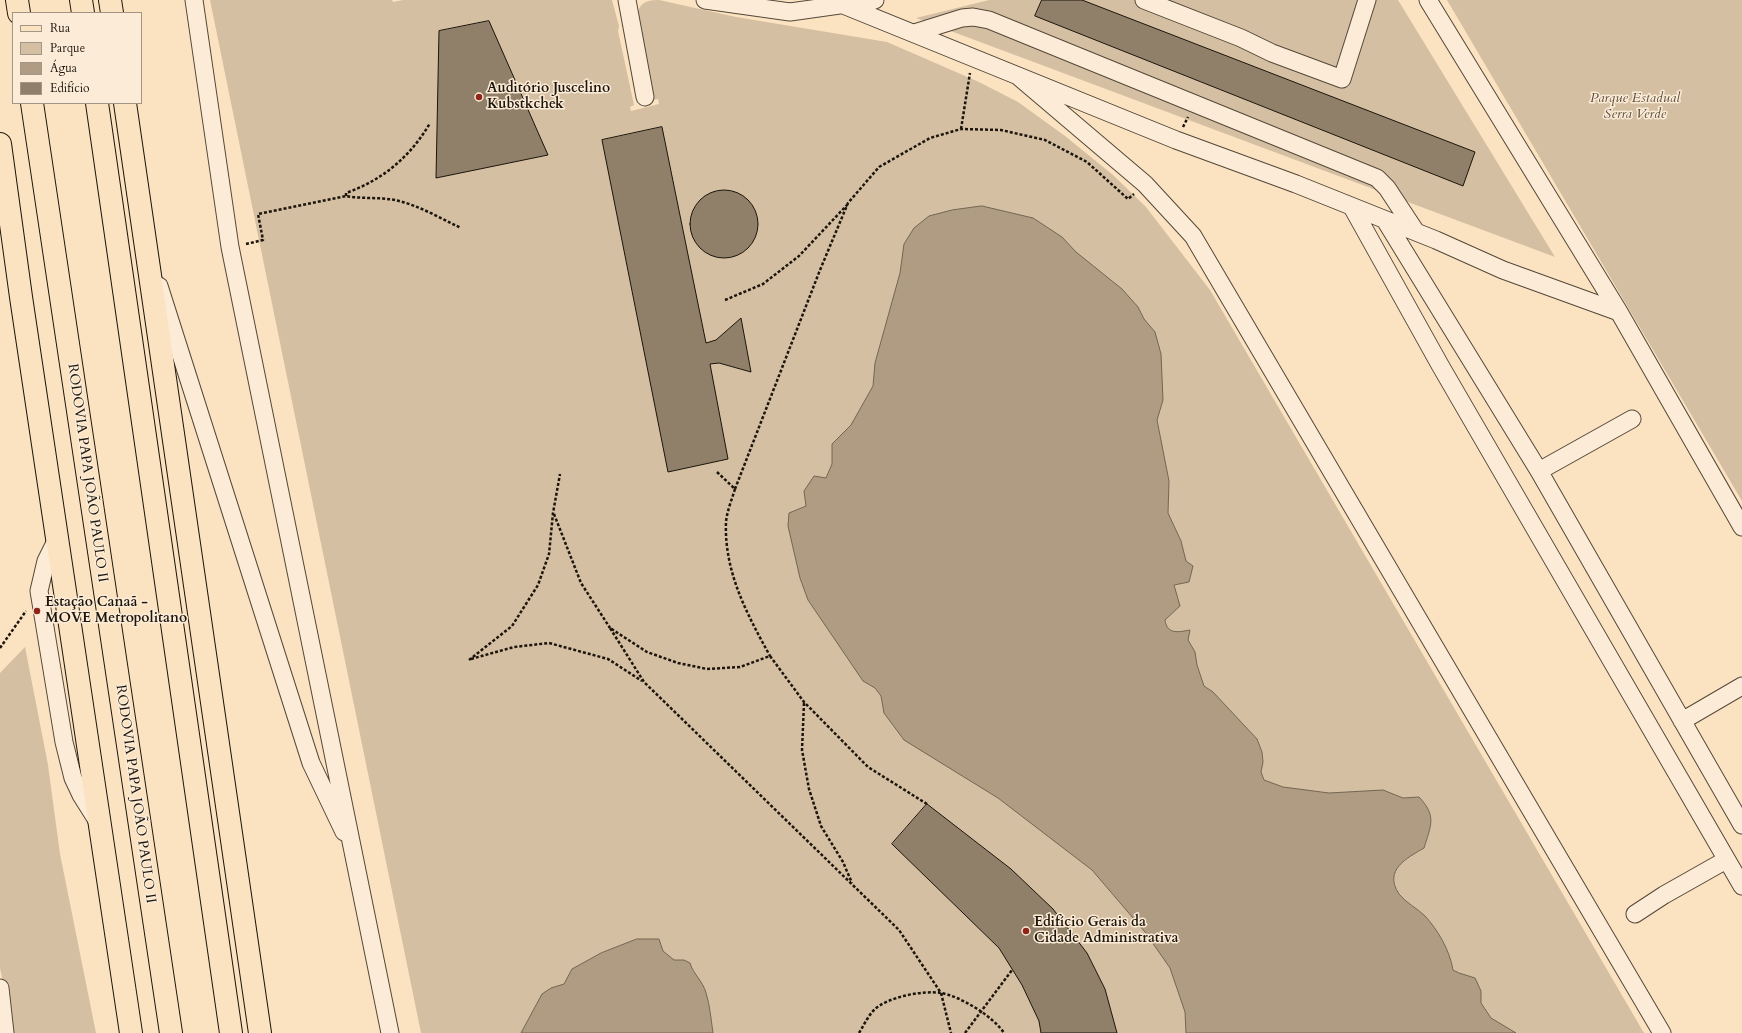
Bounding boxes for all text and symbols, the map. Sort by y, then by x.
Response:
legend [12,12,142,104]
text: Rua [50,20,70,36]
text: Parque [50,40,85,56]
text: Água [50,60,77,76]
text: Edifício [50,80,90,96]
place label: Auditório Juscelino Kubstkchek [487,81,610,114]
park label: Parque Estadual Serra Verde [1590,91,1680,124]
marker: Auditório Juscelino Kubstkchek [474,92,484,102]
street label: RODOVIA PAPA JOÃO PAULO II [63,363,111,583]
place label: Estação Canaã - MOVE Metropolitano [45,595,187,628]
marker: Estação Canaã - MOVE Metropolitano [32,606,42,616]
street label: RODOVIA PAPA JOÃO PAULO II [111,684,159,904]
place label: Edifício Gerais da Cidade Administrativa [1034,915,1178,948]
marker: Edifício Gerais da Cidade Administrativa [1021,926,1031,936]

